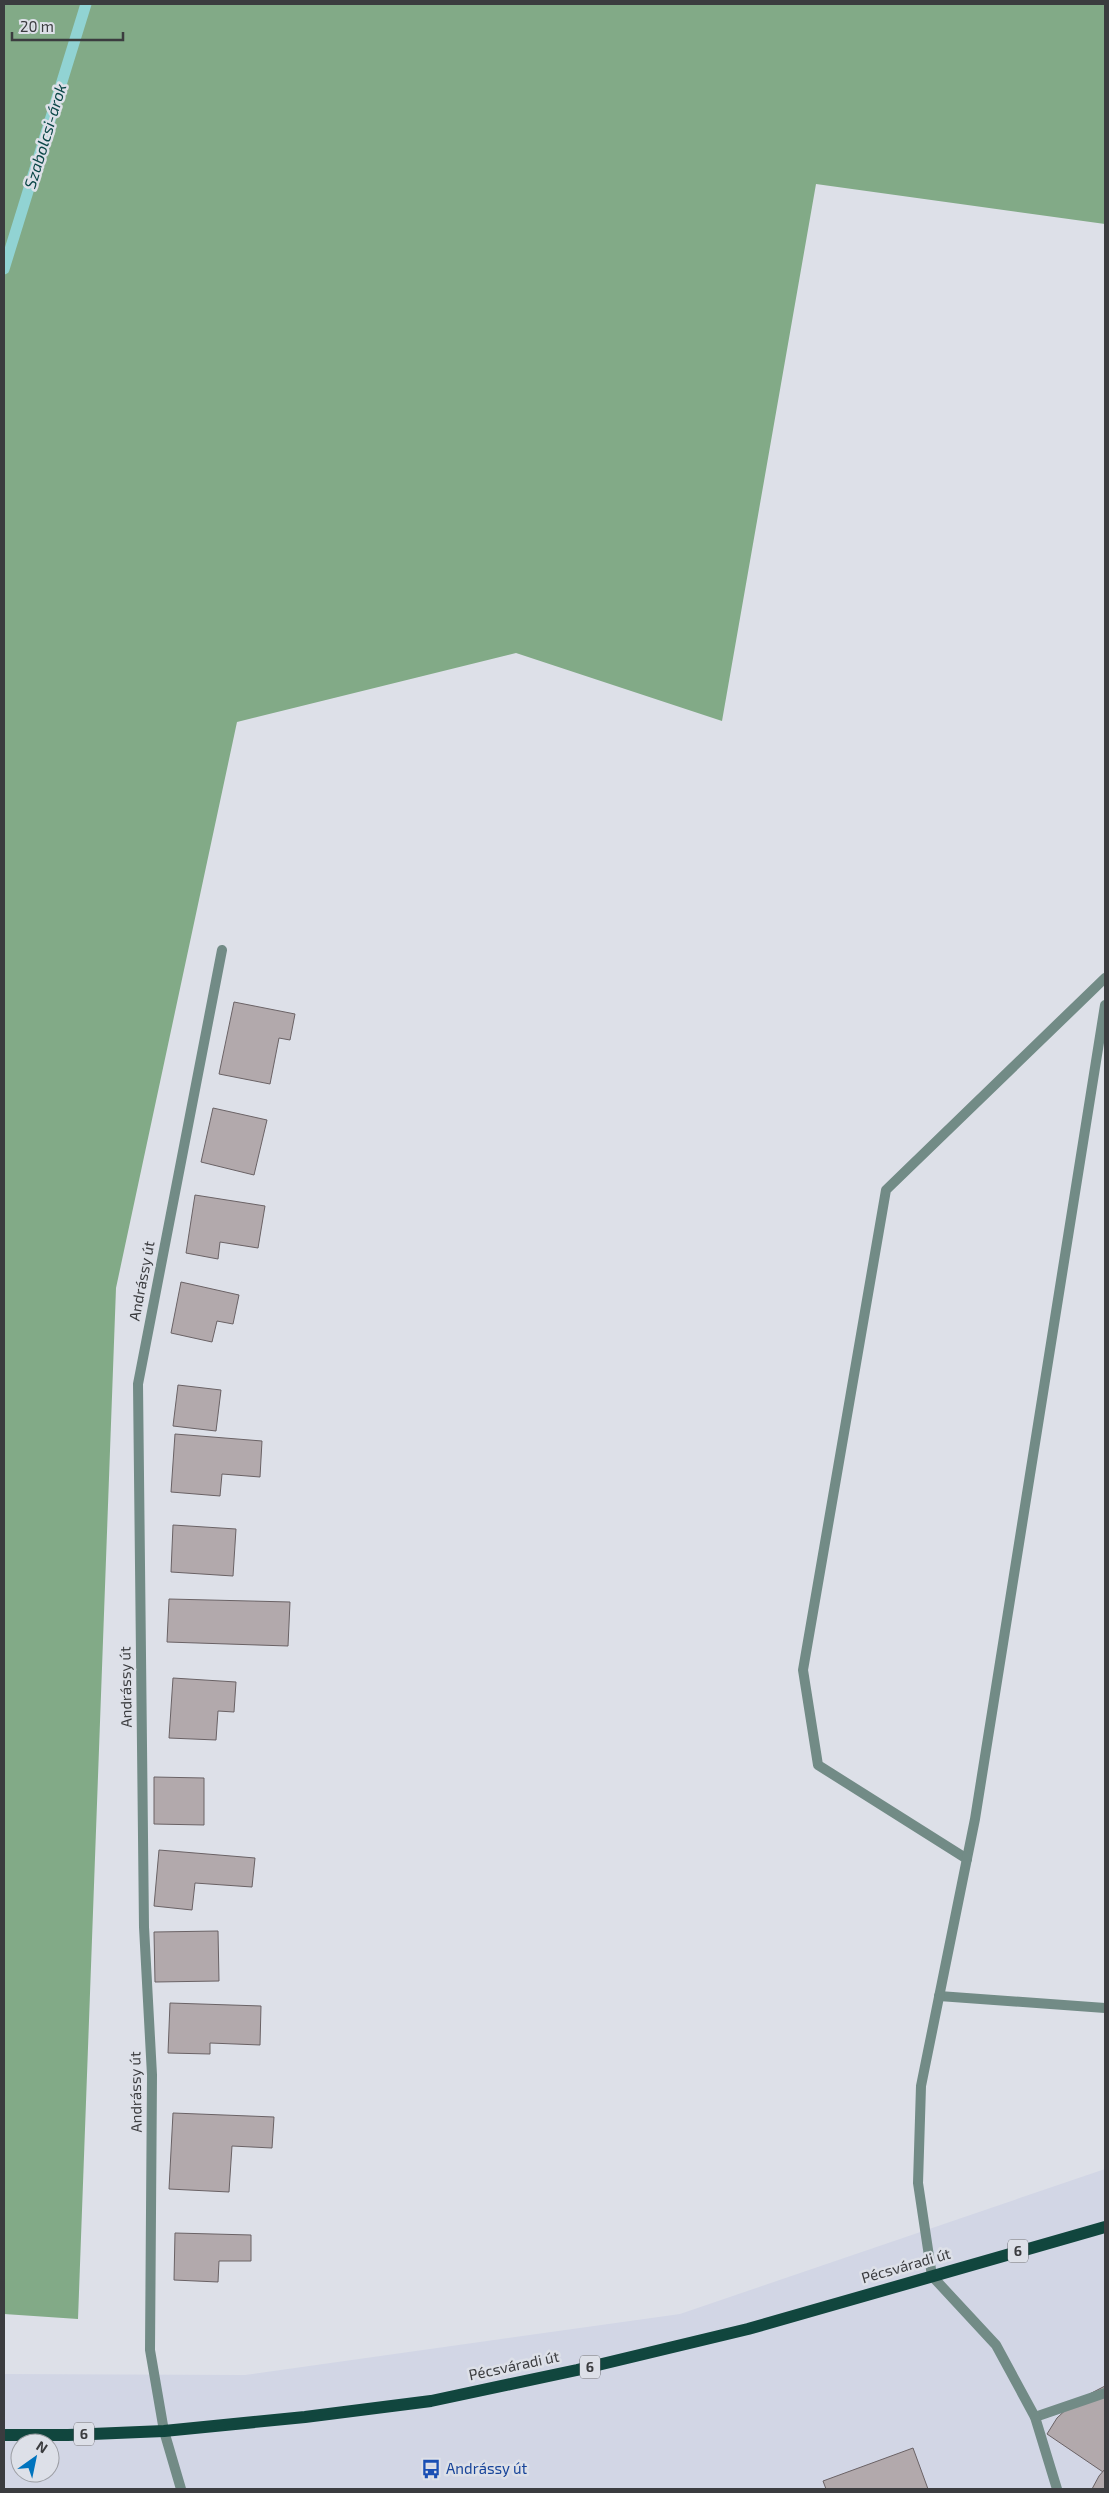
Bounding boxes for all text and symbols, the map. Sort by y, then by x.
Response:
scale bar [12,10,124,42]
text: 20 m [20,17,54,35]
water label: Szabolcsi-árok [20,81,70,191]
street label: Andrássy út [124,1239,158,1322]
street label: Andrássy út [115,1646,135,1728]
street label: Andrássy út [125,2051,145,2133]
road number: 6 [1008,2240,1028,2262]
street label: Pécsváradi út [859,2244,953,2286]
street label: Pécsváradi út [467,2347,561,2383]
road number: 6 [580,2356,600,2378]
road number: 6 [74,2422,94,2446]
north arrow [10,2433,60,2483]
text: N [33,2437,51,2457]
bus stop icon: Andrássy út [420,2458,442,2480]
place label: Andrássy út [446,2459,528,2477]

